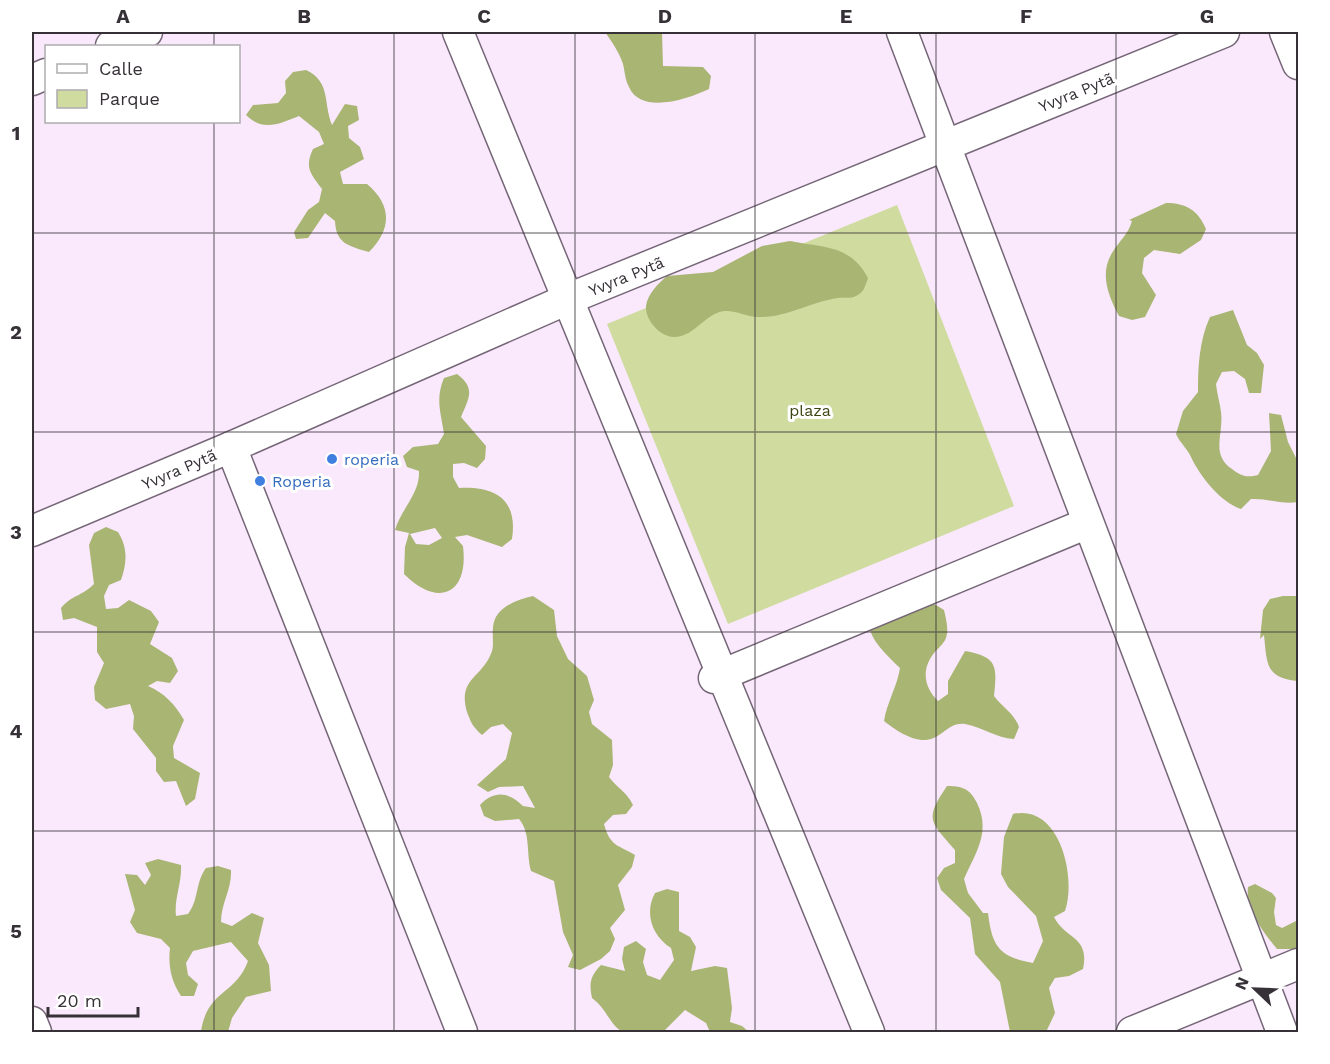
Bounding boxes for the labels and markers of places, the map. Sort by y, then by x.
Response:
place label: roperia [344,450,399,469]
marker: roperia [325,452,339,466]
place label: Roperia [272,472,331,491]
marker: Roperia [253,474,267,488]

